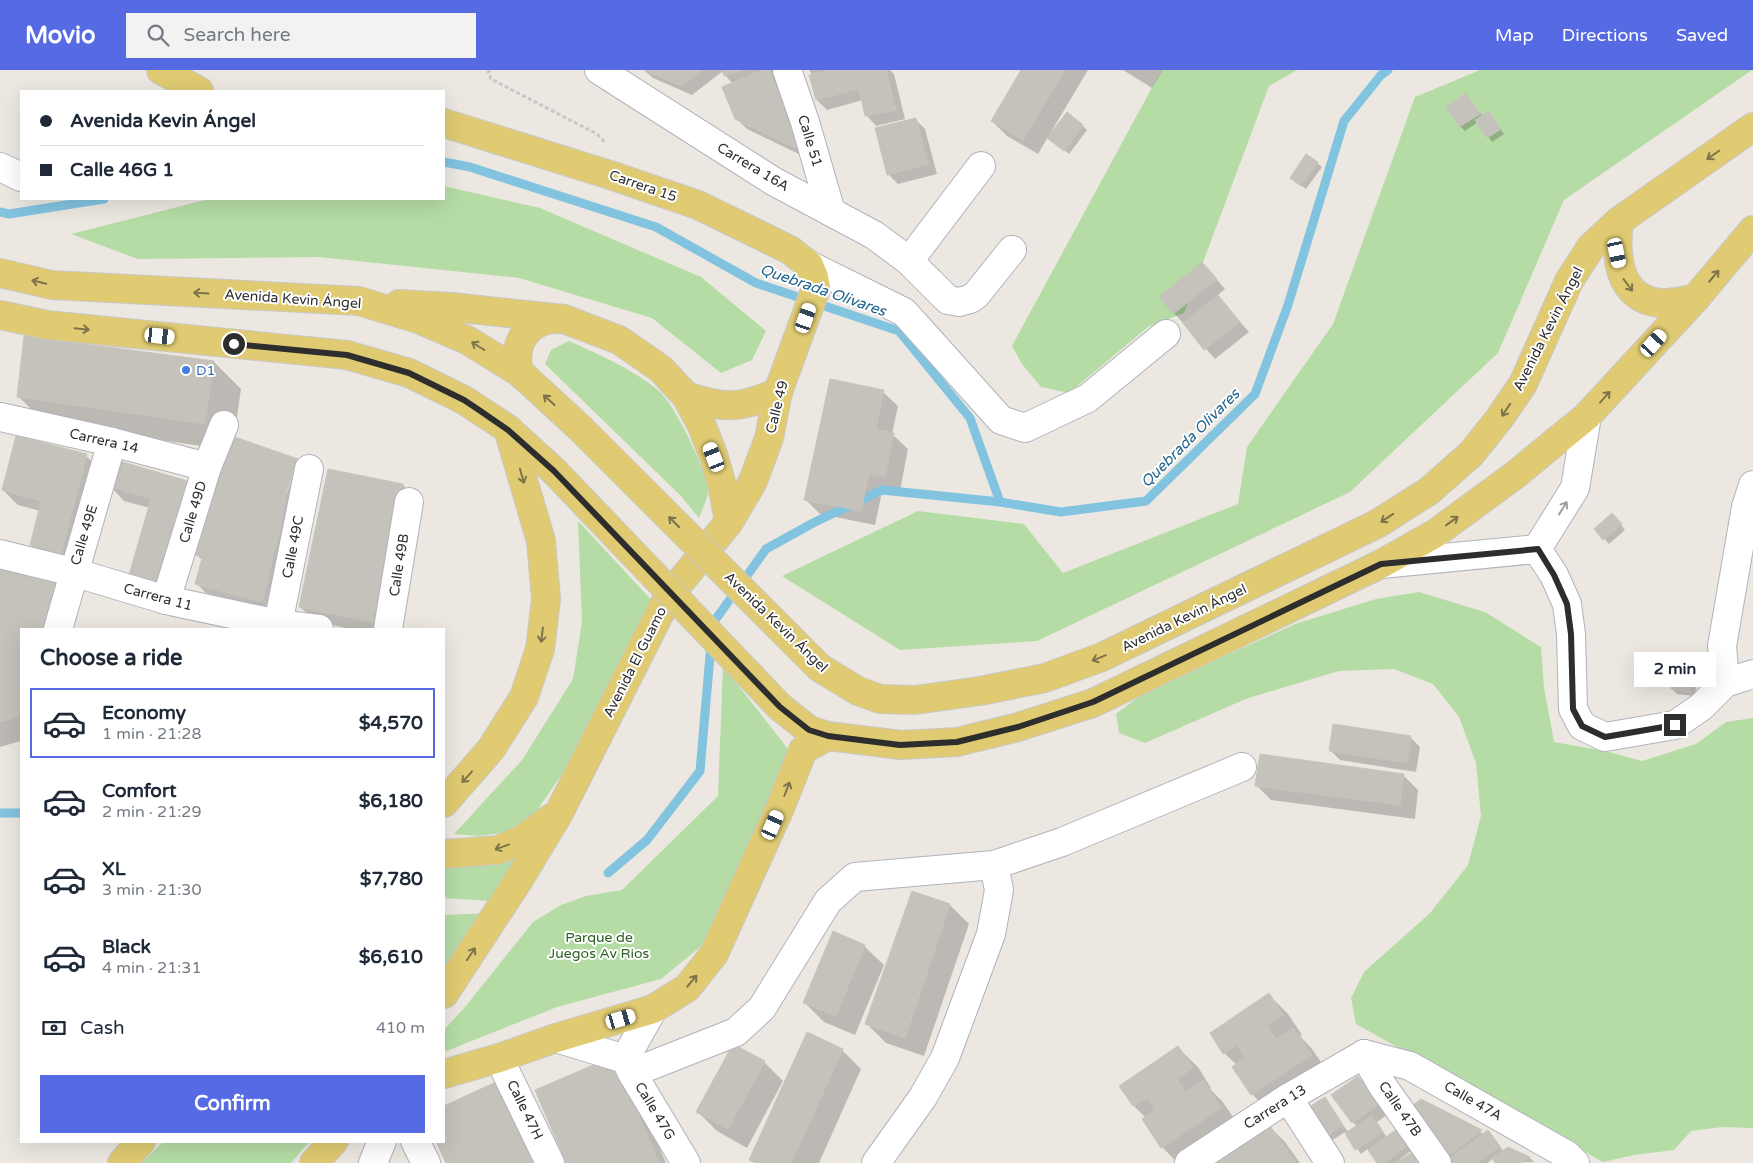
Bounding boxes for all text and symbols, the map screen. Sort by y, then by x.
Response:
search box [126,13,476,58]
text: Movio [25,21,96,50]
icon: search [144,21,172,49]
text: Search here [184,24,290,46]
text: Map [1495,24,1534,46]
text: Directions [1562,24,1648,46]
text: Saved [1676,24,1728,46]
text: Avenida Kevin Ángel [70,110,256,132]
street label: Calle 51 [794,113,826,169]
street label: Carrera 16A [714,139,792,195]
one-way arrow [1706,150,1720,160]
text: Calle 46G 1 [70,159,174,181]
street label: Carrera 15 [607,166,679,206]
car [1606,237,1627,269]
water label: Quebrada Olivares [758,260,890,321]
street label: Avenida Kevin Ángel [1509,264,1587,394]
one-way arrow [1708,270,1719,283]
one-way arrow [32,277,48,286]
one-way arrow [1622,278,1633,291]
street label: Avenida Kevin Ángel [224,286,362,312]
one-way arrow [194,288,210,297]
car [794,301,817,335]
one-way arrow [74,324,90,334]
car [144,327,175,345]
car [1638,327,1669,359]
route start [223,333,245,355]
one-way arrow [471,341,485,351]
place label: D1 [196,362,215,379]
marker: D1 [180,364,192,376]
street label: Calle 49 [762,379,792,435]
water label: Quebrada Olivares [1137,384,1244,491]
one-way arrow [1599,390,1611,403]
one-way arrow [543,394,556,406]
one-way arrow [1500,402,1510,416]
street label: Carrera 14 [68,425,140,457]
car [701,440,726,474]
one-way arrow [517,468,527,484]
street label: Calle 49D [175,479,211,545]
one-way arrow [1559,501,1569,515]
street label: Calle 49E [67,502,101,567]
one-way arrow [1380,513,1394,524]
street label: Calle 49C [279,514,307,580]
one-way arrow [668,516,680,528]
one-way arrow [1445,516,1459,526]
street label: Calle 49B [386,532,412,598]
street label: Avenida Kevin Ángel [721,568,831,676]
street label: Carrera 11 [122,580,194,614]
street label: Avenida Kevin Ángel [1119,580,1249,656]
street label: Avenida El Guamo [600,604,670,720]
one-way arrow [537,627,547,643]
text: Choose a ride [40,645,183,671]
callout: 2 min [1634,652,1716,688]
one-way arrow [1092,654,1107,663]
text: 2 min [1654,659,1696,679]
icon: car [42,701,87,746]
text: Economy [102,702,186,724]
text: $4,570 [359,712,423,734]
route end [1664,714,1686,736]
text: 1 min · 21:28 [102,724,201,744]
one-way arrow [461,770,473,783]
icon: car [42,779,87,824]
text: Comfort [102,780,176,802]
one-way arrow [783,782,792,798]
text: $6,180 [359,790,423,812]
text: 2 min · 21:29 [102,802,201,822]
car [760,808,785,842]
one-way arrow [495,843,510,852]
icon: car [42,857,87,902]
text: XL [102,858,126,880]
text: $7,780 [360,868,423,890]
text: 3 min · 21:30 [102,880,201,900]
park label: Parque de Juegos Av Rios [549,929,649,962]
icon: car [42,935,87,980]
text: Black [102,936,151,958]
text: $6,610 [359,946,423,968]
one-way arrow [466,947,476,961]
text: 4 min · 21:31 [102,958,201,978]
one-way arrow [686,975,697,988]
car [604,1008,637,1030]
icon: cash [40,1014,68,1042]
text: Cash [80,1017,125,1039]
text: 410 m [376,1018,425,1038]
button: Confirm [40,1075,425,1133]
street label: Calle 47H [503,1077,547,1143]
street label: Calle 47B [1375,1078,1425,1140]
street label: Calle 47A [1441,1078,1505,1124]
street label: Calle 47G [631,1079,679,1143]
street label: Carrera 13 [1241,1081,1309,1133]

